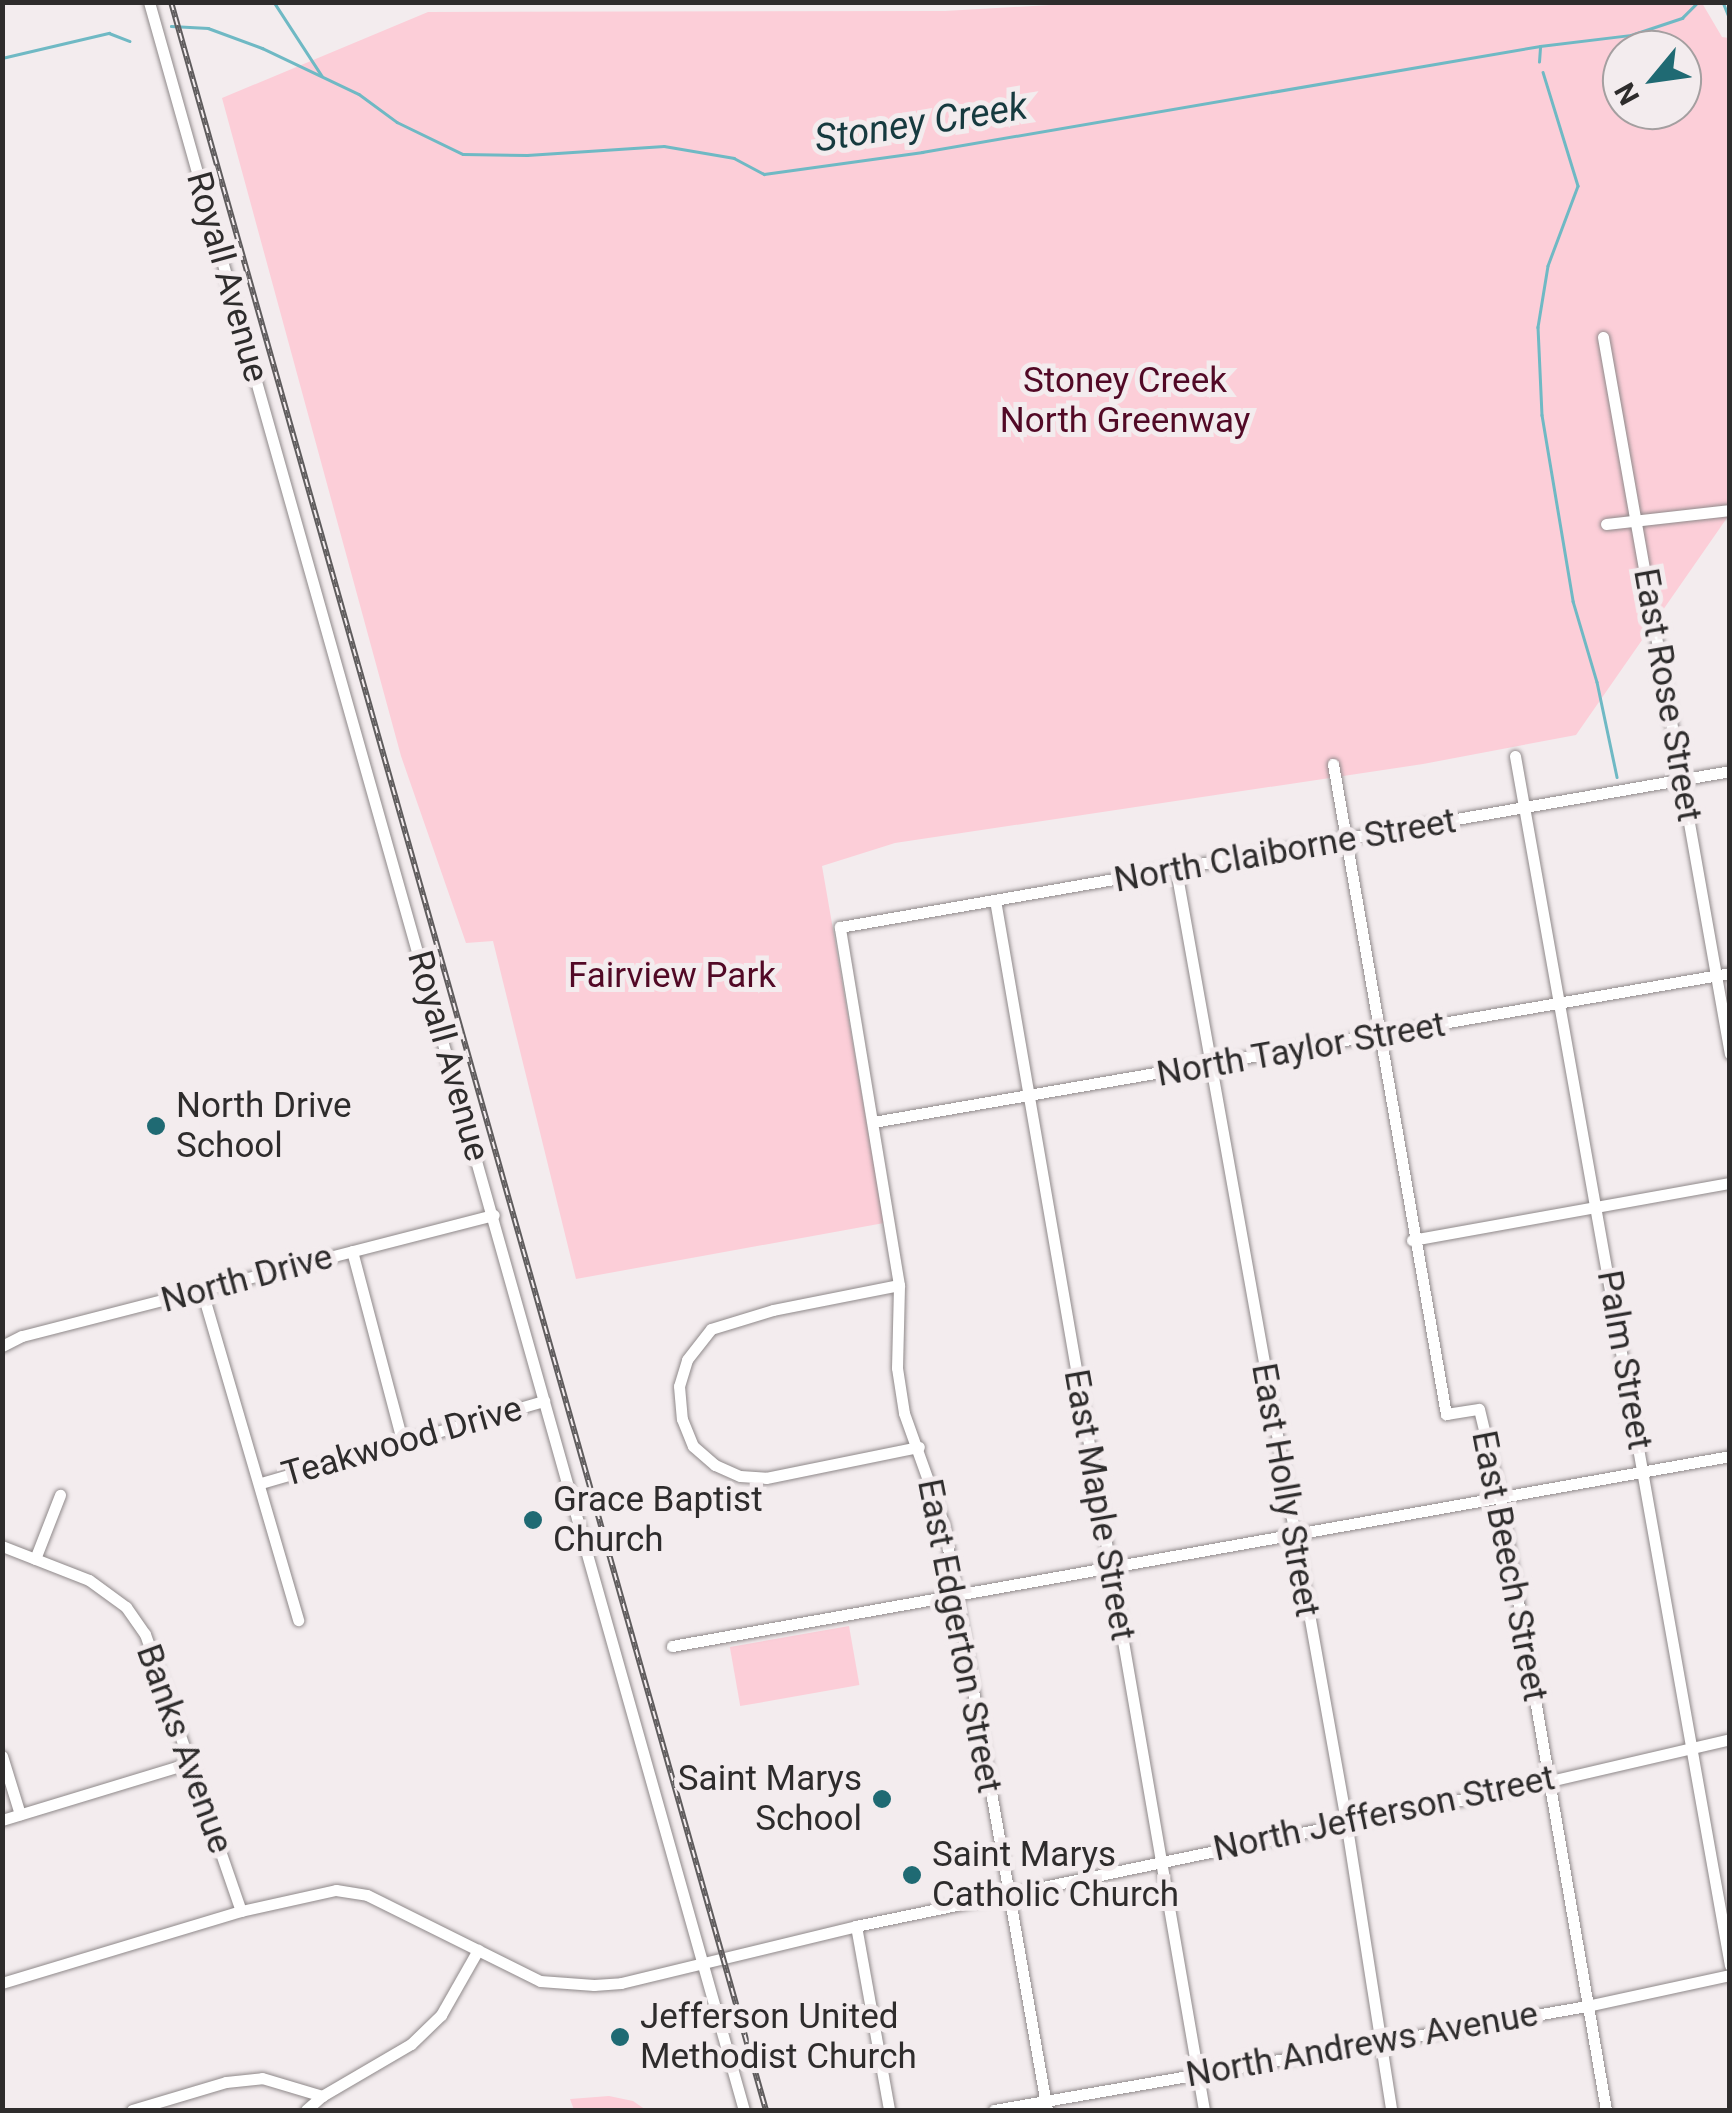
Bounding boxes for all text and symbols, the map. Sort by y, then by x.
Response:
north arrow [1602,30,1702,130]
text: N [1608,77,1646,110]
water label: Stoney Creek [811,84,1031,162]
street label: Royall Avenue [177,167,277,387]
park label: Stoney Creek North Greenway [1000,360,1250,442]
street label: East Rose Street [1624,565,1710,825]
street label: North Claiborne Street [1111,800,1459,902]
street label: Royall Avenue [398,946,498,1166]
park label: Fairview Park [568,955,776,997]
street label: North Taylor Street [1153,1004,1449,1096]
place label: North Drive School [176,1085,352,1167]
marker: North Drive School [145,1115,167,1137]
street label: North Drive [157,1236,337,1322]
street label: Palm Street [1588,1267,1660,1453]
street label: East Holly Street [1242,1360,1328,1620]
street label: East Maple Street [1054,1366,1144,1644]
street label: Teakwood Drive [277,1388,527,1496]
street label: East Beech Street [1462,1427,1556,1705]
street label: East Edgerton Street [908,1476,1010,1796]
place label: Grace Baptist Church [553,1479,763,1561]
marker: Grace Baptist Church [522,1509,544,1531]
street label: Banks Avenue [127,1639,241,1859]
street label: North Jefferson Street [1210,1757,1558,1871]
place label: Saint Marys School [678,1758,862,1840]
marker: Saint Marys School [871,1788,893,1810]
place label: Saint Marys Catholic Church [932,1834,1179,1916]
marker: Saint Marys Catholic Church [901,1864,923,1886]
street label: North Andrews Avenue [1183,1993,1541,2097]
place label: Jefferson United Methodist Church [640,1996,917,2078]
marker: Jefferson United Methodist Church [609,2026,631,2048]

